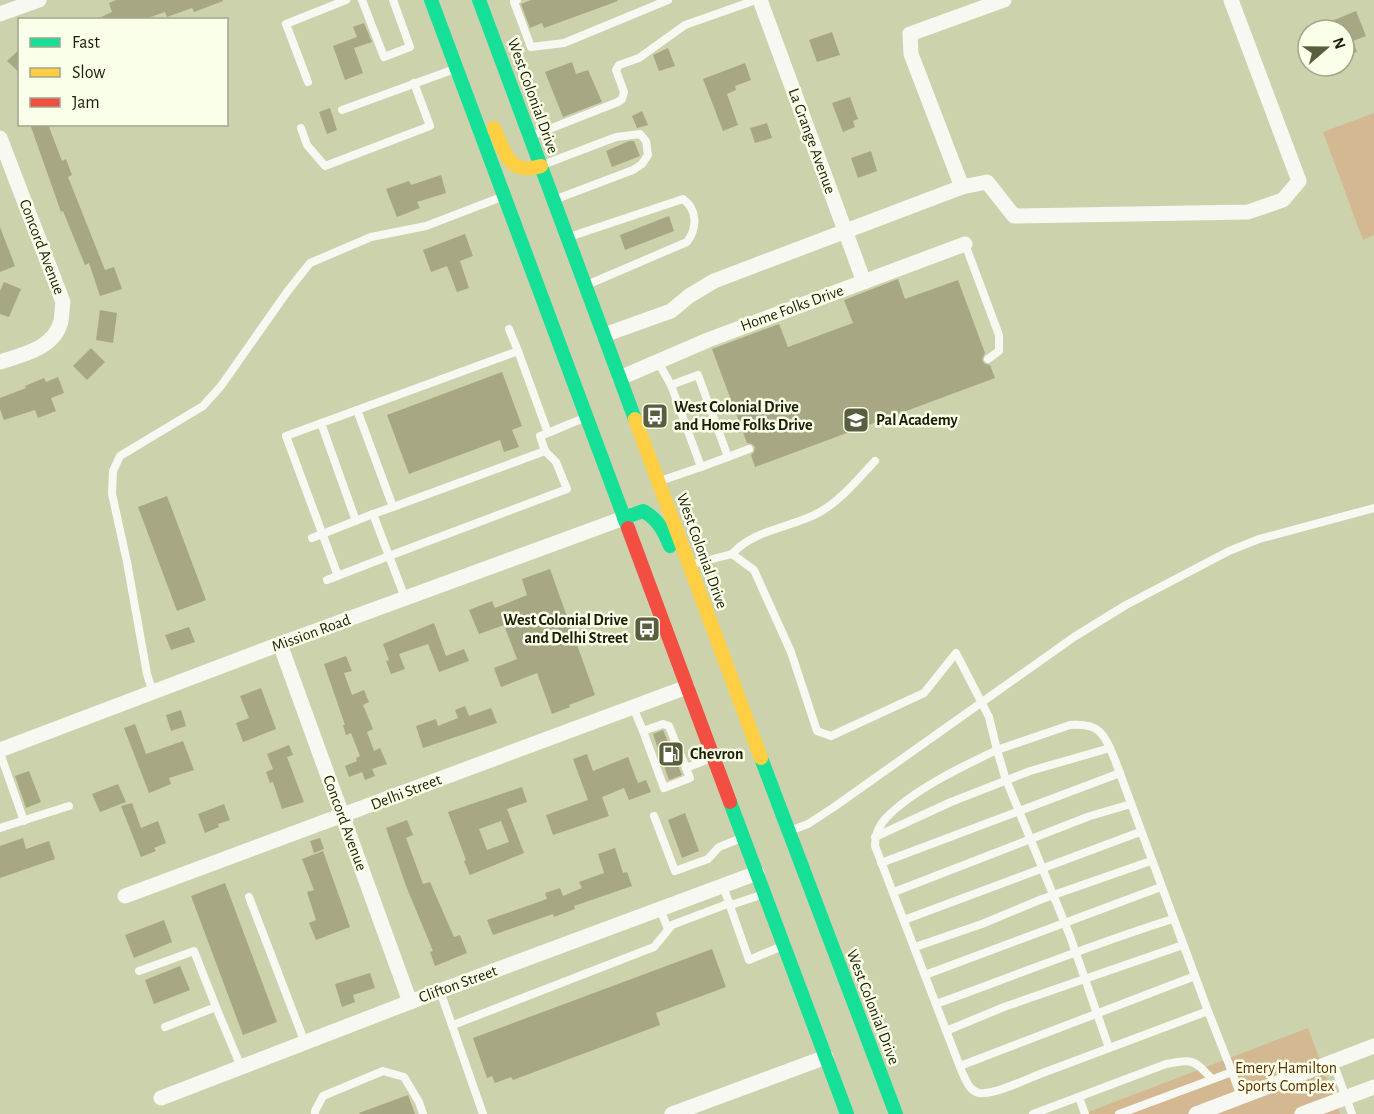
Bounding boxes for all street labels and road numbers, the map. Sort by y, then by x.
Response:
street label: West Colonial Drive [505,36,561,156]
street label: La Grange Avenue [786,86,838,196]
street label: Concord Avenue [17,197,67,297]
street label: Home Folks Drive [738,282,846,334]
street label: West Colonial Drive [674,491,730,611]
street label: Mission Road [269,611,353,655]
street label: Delhi Street [369,771,443,813]
street label: Concord Avenue [320,773,370,873]
street label: West Colonial Drive [844,947,902,1067]
street label: Clifton Street [417,962,499,1006]

